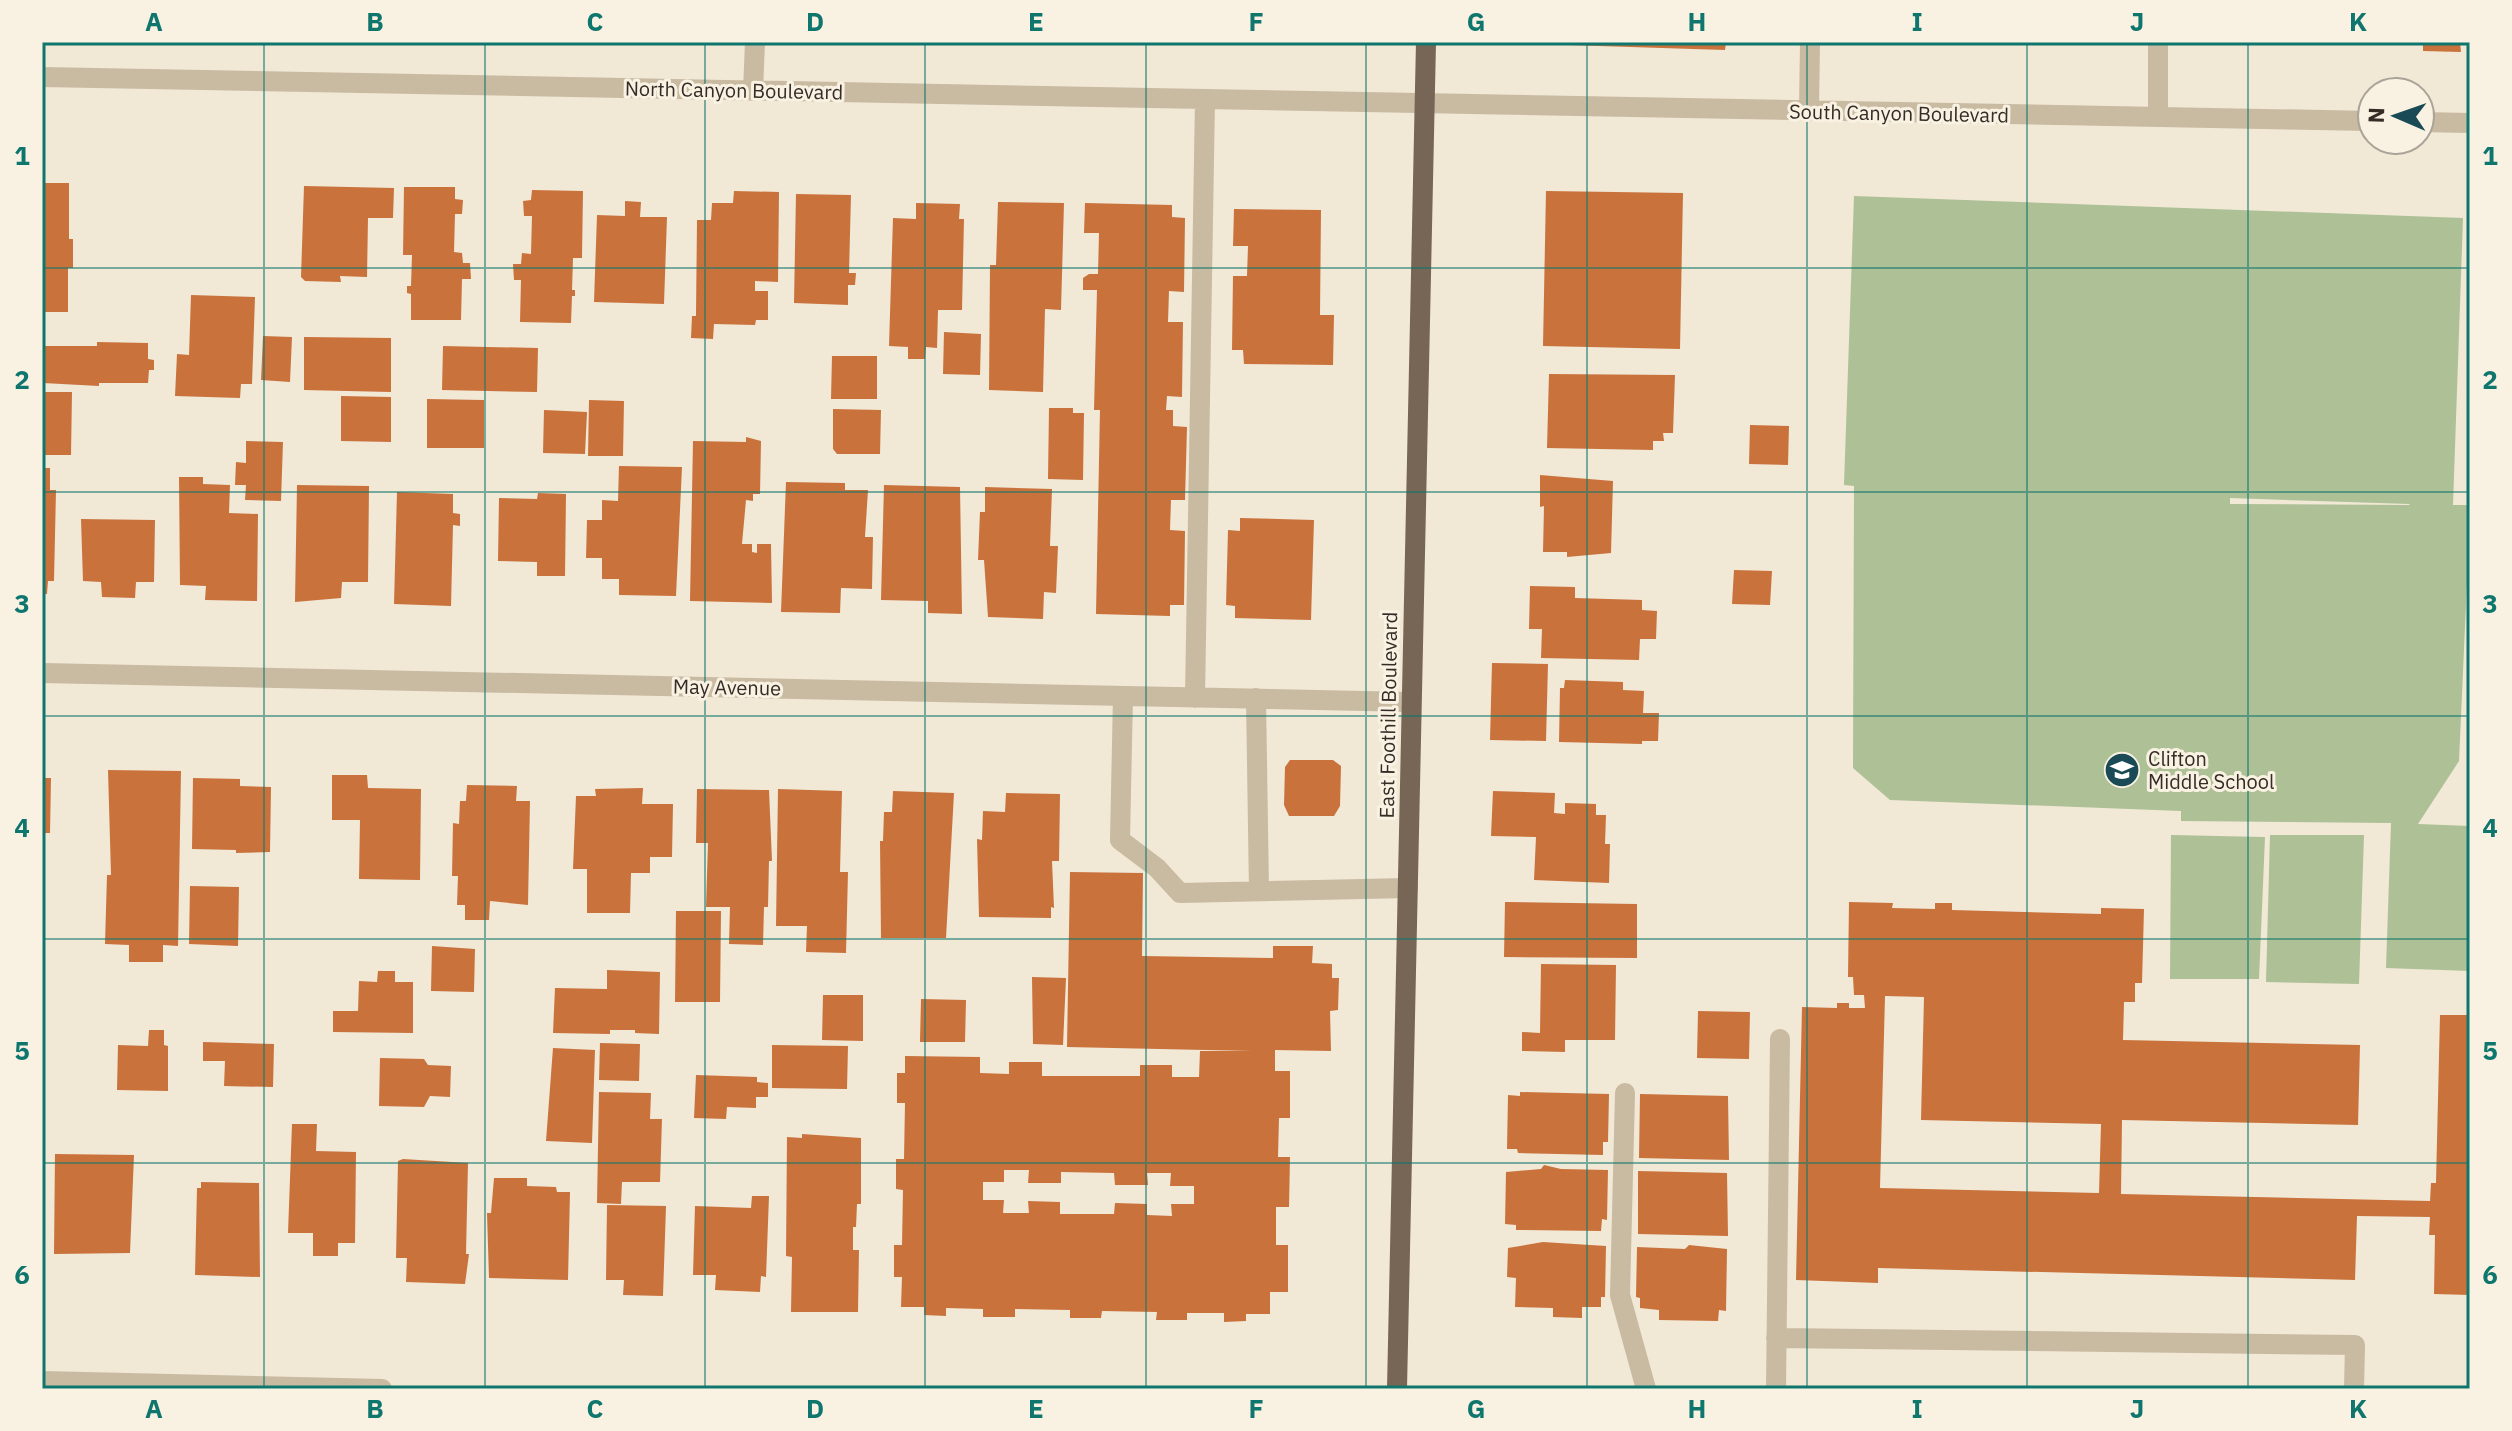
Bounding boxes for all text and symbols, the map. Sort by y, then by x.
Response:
text: A [145,4,163,38]
text: B [366,4,384,38]
text: C [587,4,604,38]
text: D [806,4,824,38]
text: E [1028,4,1044,38]
text: F [1248,4,1264,38]
text: G [1467,4,1485,38]
text: H [1688,4,1706,38]
text: I [1911,4,1923,38]
text: J [2130,4,2144,38]
text: K [2349,4,2367,38]
street label: North Canyon Boulevard [625,75,843,105]
north arrow [2356,76,2436,156]
street label: South Canyon Boulevard [1789,98,2009,128]
text: N [2361,107,2390,124]
text: 1 [14,138,30,172]
text: 1 [2482,138,2498,172]
text: 2 [14,362,30,396]
text: 2 [2482,362,2498,396]
text: 3 [14,586,30,620]
text: 3 [2482,586,2498,620]
street label: East Foothill Boulevard [1373,611,1403,819]
street label: May Avenue [673,673,781,701]
place label: Clifton Middle School [2148,745,2274,795]
school or university icon: Clifton Middle School [2103,751,2141,789]
text: 4 [14,810,30,844]
text: 4 [2482,810,2498,844]
text: 5 [14,1033,30,1067]
text: 5 [2482,1033,2498,1067]
text: 6 [14,1257,30,1291]
text: 6 [2482,1257,2498,1291]
text: A [145,1391,163,1425]
text: B [366,1391,384,1425]
text: C [587,1391,604,1425]
text: D [806,1391,824,1425]
text: E [1028,1391,1044,1425]
text: F [1248,1391,1264,1425]
text: G [1467,1391,1485,1425]
text: H [1688,1391,1706,1425]
text: I [1911,1391,1923,1425]
text: J [2130,1391,2144,1425]
text: K [2349,1391,2367,1425]

